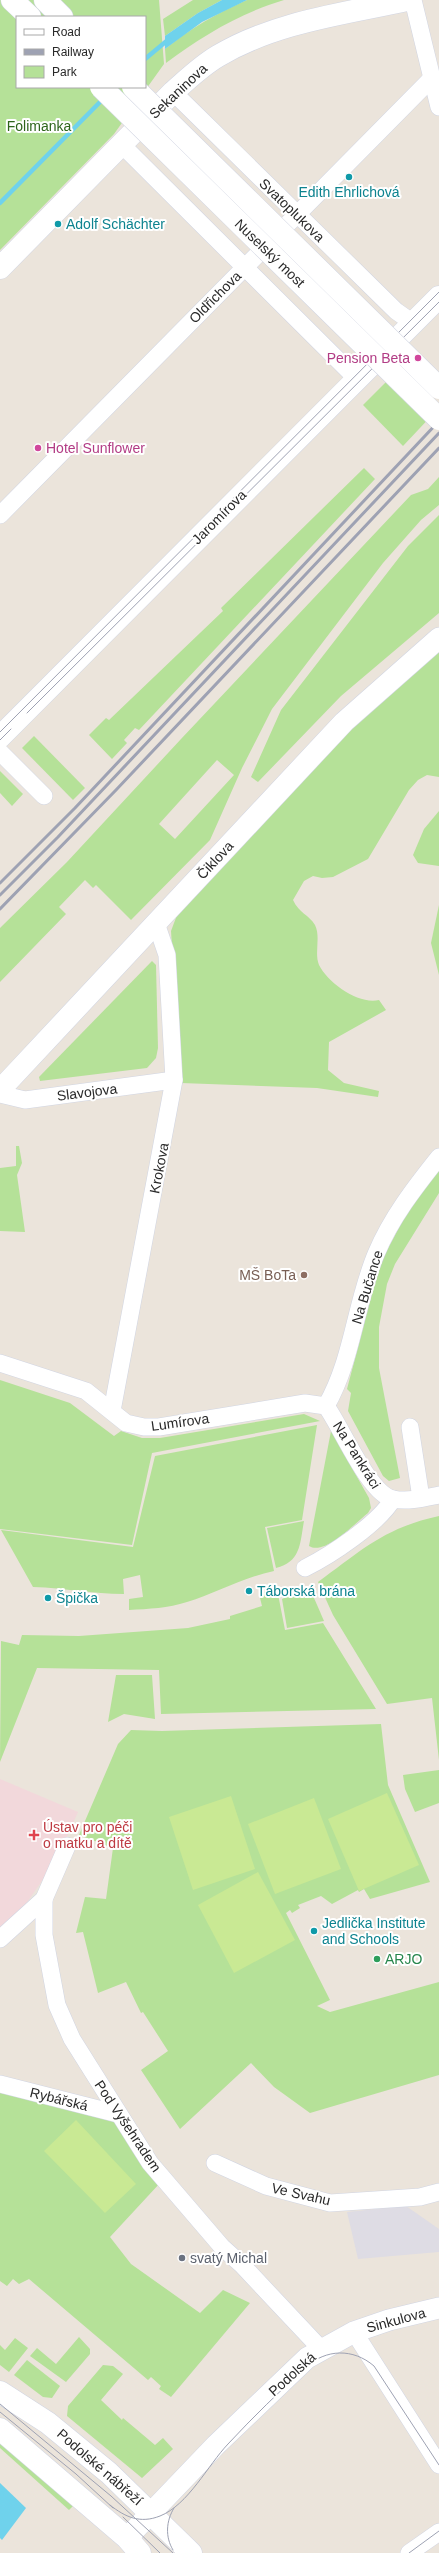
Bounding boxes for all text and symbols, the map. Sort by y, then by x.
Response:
legend [16,16,146,88]
text: Road [52,25,81,39]
text: Railway [52,45,94,59]
street label: Sekaninova [146,60,210,122]
text: Park [52,65,78,79]
park label: Folimanka [7,118,71,134]
marker: Edith Ehrlichová [344,172,354,182]
street label: Svatoplukova [256,175,328,245]
place label: Edith Ehrlichová [298,184,400,200]
place label: Adolf Schӓchter [66,216,165,232]
street label: Nuselský most [232,216,308,290]
marker: Adolf Schӓchter [53,219,63,229]
street label: Oldřichova [186,268,244,326]
place label: Pension Beta [327,350,410,366]
marker: Pension Beta [413,353,423,363]
place label: Hotel Sunflower [46,440,145,456]
marker: Hotel Sunflower [33,443,43,453]
street label: Jaromírova [189,486,250,547]
street label: Čiklova [193,838,237,882]
street label: Slavojova [56,1080,118,1104]
street label: Krokova [146,1141,172,1195]
street label: Na Bučance [348,1248,386,1326]
place label: MŠ BoTa [239,1267,296,1283]
marker: MŠ BoTa [299,1270,309,1280]
street label: Lumírova [150,1410,210,1434]
street label: Na Pankráci [330,1418,384,1492]
place label: Táborská brána [257,1583,355,1599]
marker: Táborská brána [244,1586,254,1596]
place label: Špička [56,1590,98,1606]
marker: Špička [43,1593,53,1603]
place label: Ústav pro péči o matku a dítě [43,1819,132,1851]
marker: Ústav pro péči o matku a dítě [28,1829,40,1841]
place label: Jedlička Institute and Schools [322,1915,426,1947]
marker: Jedlička Institute and Schools [309,1926,319,1936]
place label: ARJO [385,1951,422,1967]
marker: ARJO [372,1954,382,1964]
street label: Pod Vyšehradem [91,2077,165,2175]
street label: Rybářská [28,2084,90,2114]
street label: Ve Svahu [270,2179,332,2209]
place label: svatý Michal [190,2250,267,2266]
marker: svatý Michal [177,2253,187,2263]
street label: Sinkulova [365,2304,428,2336]
street label: Podolská [265,2349,319,2399]
street label: Podolské nábřeží [54,2425,146,2509]

